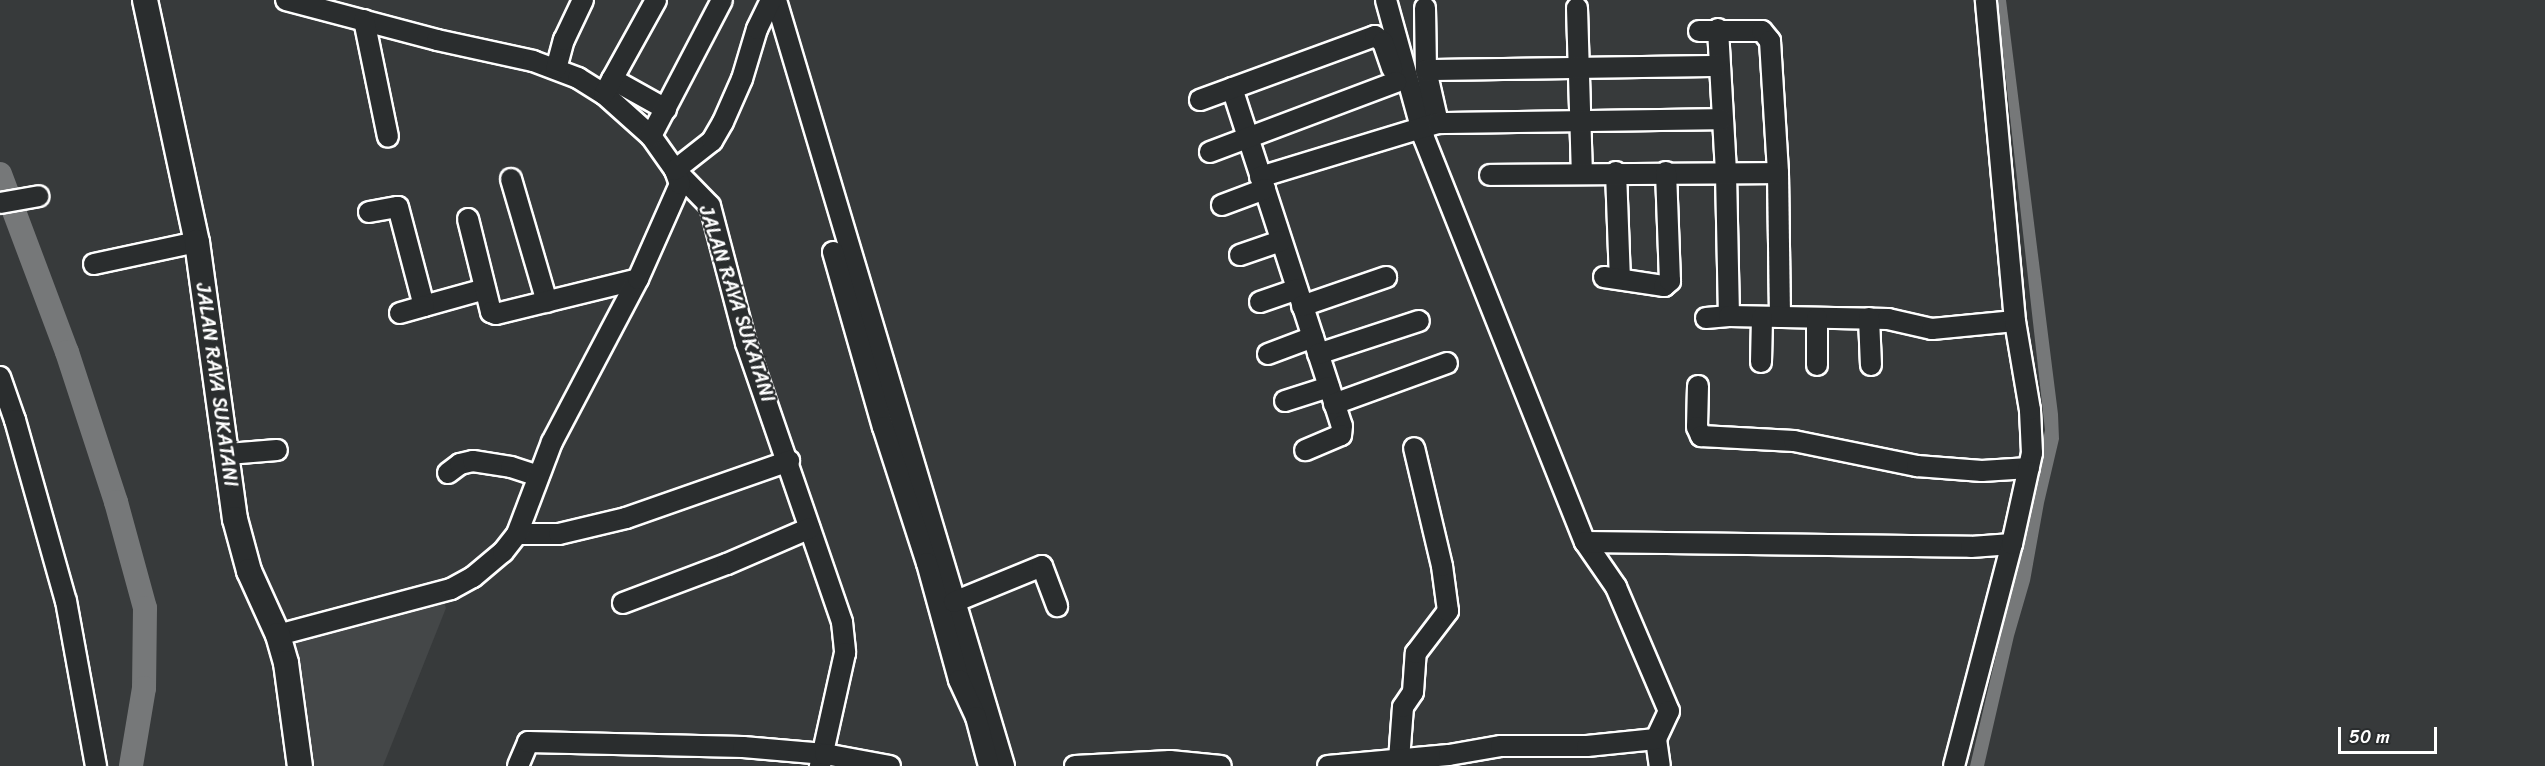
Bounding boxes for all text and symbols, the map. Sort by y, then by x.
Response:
street label: JALAN RAYA SUKATANI [693,201,781,407]
street label: JALAN RAYA SUKATANI [191,280,243,490]
scale bar [2341,715,2440,753]
text: 50 m [2349,721,2390,753]

